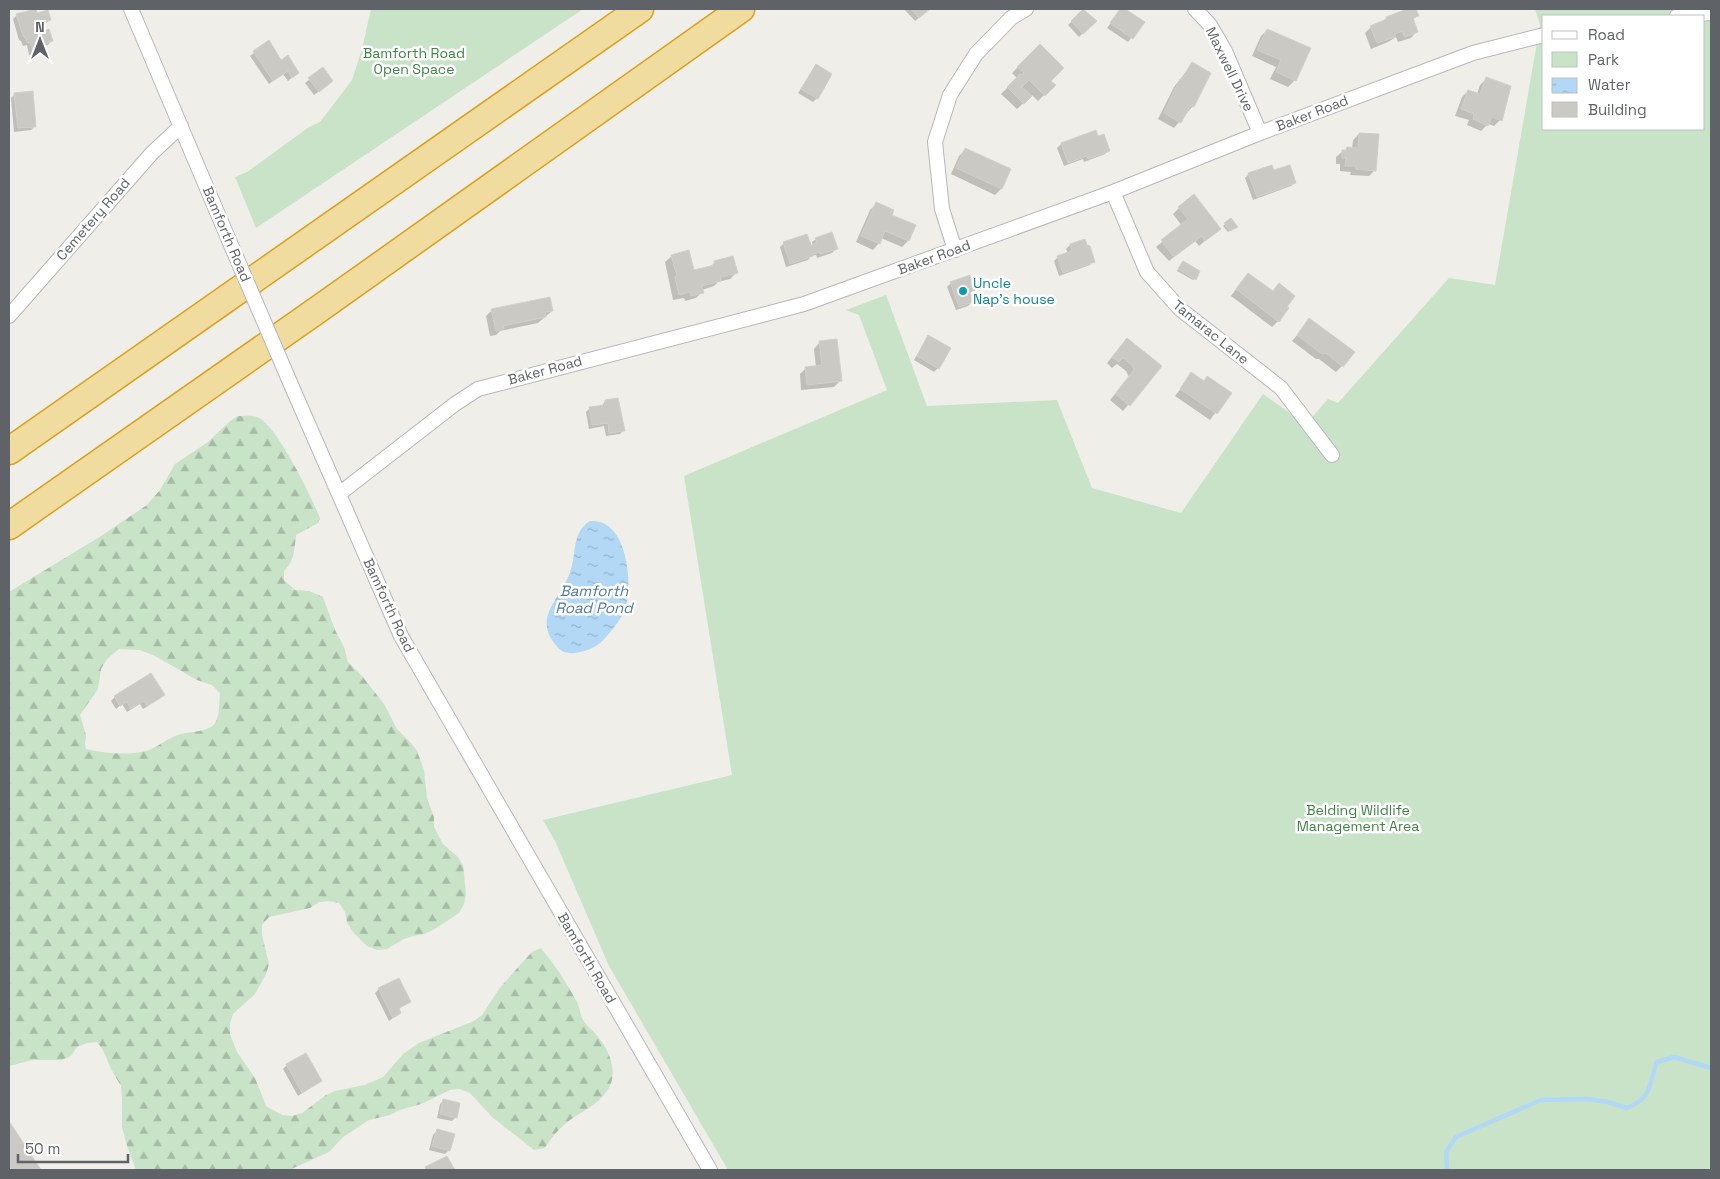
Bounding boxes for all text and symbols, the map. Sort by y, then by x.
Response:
north arrow [15,15,65,65]
legend [1542,15,1705,130]
text: N [35,18,45,36]
street label: Maxwell Drive [1202,24,1258,114]
text: Road [1588,25,1625,44]
park label: Bamforth Road Open Space [363,44,465,78]
text: Park [1588,50,1619,69]
text: Water [1588,75,1631,94]
street label: Baker Road [1273,91,1351,135]
text: Building [1588,100,1647,119]
street label: Cemetery Road [52,174,134,264]
street label: Bamforth Road [199,184,255,284]
street label: Baker Road [895,236,973,278]
place label: Uncle Nap's house [973,274,1055,308]
marker: Uncle Nap's house [957,285,969,297]
street label: Tamarac Lane [1169,296,1253,368]
street label: Baker Road [506,351,584,389]
street label: Bamforth Road [359,555,419,655]
water label: Bamforth Road Pond [555,581,635,617]
park label: Belding Wildlife Management Area [1297,801,1419,835]
street label: Bamforth Road [554,909,620,1007]
scale bar [18,1132,128,1164]
text: 50 m [25,1139,60,1158]

